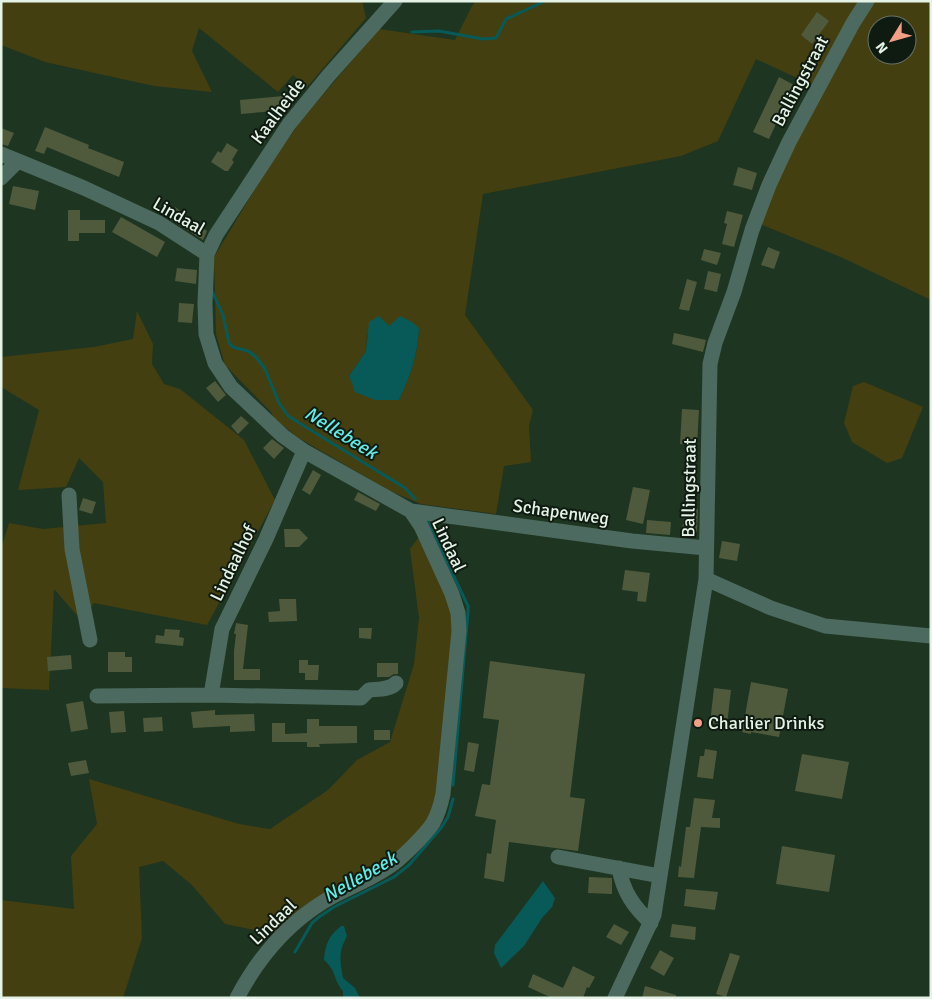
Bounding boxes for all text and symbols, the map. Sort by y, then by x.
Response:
north arrow [867,15,917,65]
street label: Ballingstraat [767,32,833,130]
text: N [872,39,892,57]
street label: Kaalheide [246,74,310,148]
street label: Lindaal [149,192,209,240]
water label: Nellebeek [300,401,383,465]
street label: Ballingstraat [677,438,701,538]
street label: Schapenweg [512,494,610,530]
street label: Lindaal [427,515,471,575]
street label: Lindaalhof [205,521,261,605]
place label: Charlier Drinks [708,712,824,734]
marker: Charlier Drinks [692,717,704,729]
water label: Nellebeek [319,846,402,908]
street label: Lindaal [245,894,301,950]

